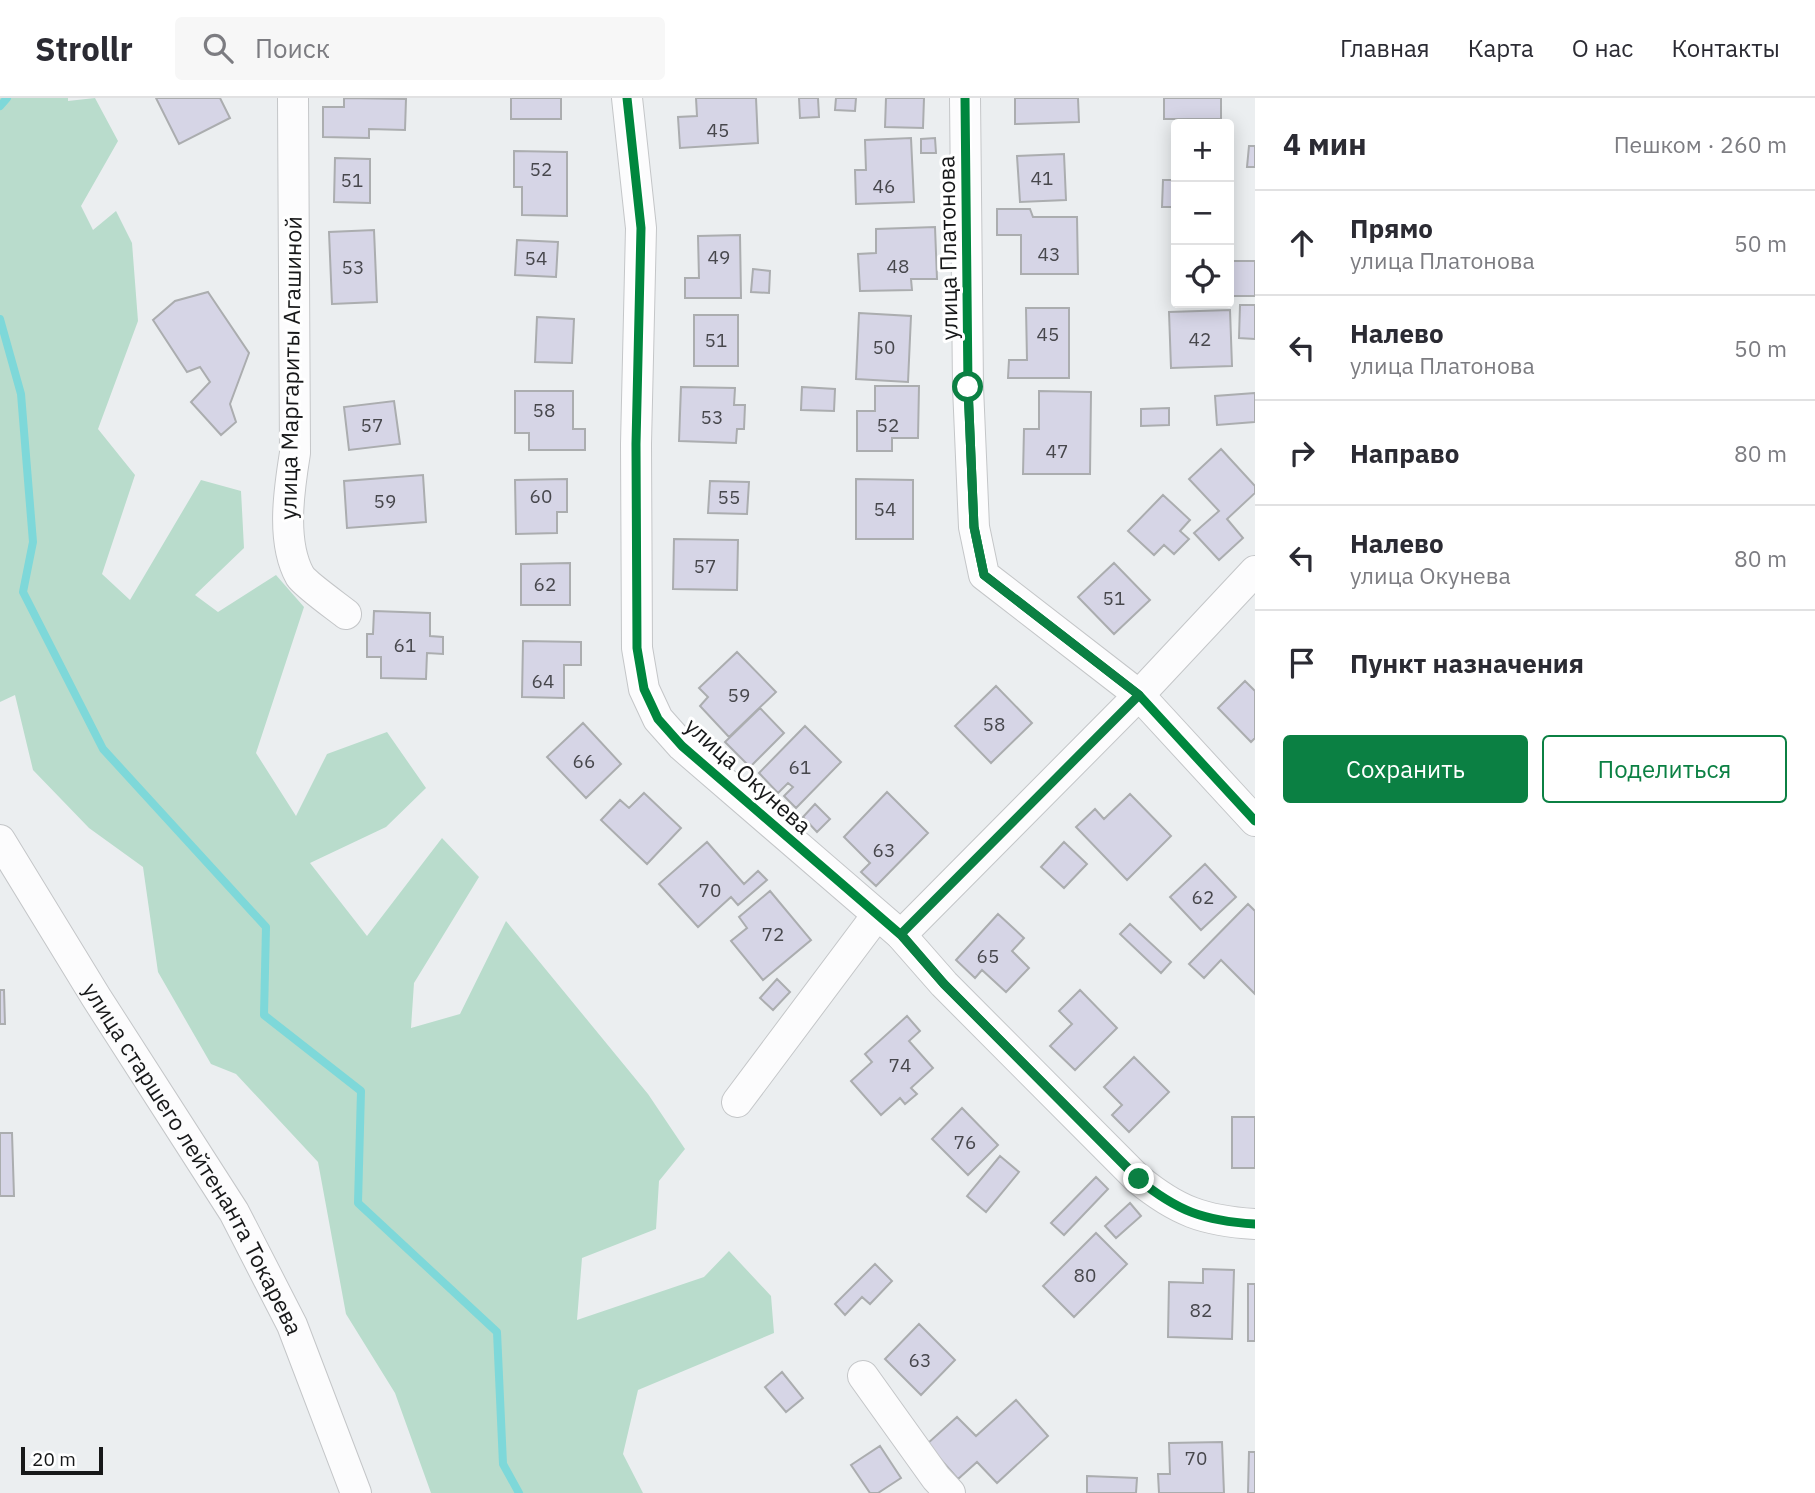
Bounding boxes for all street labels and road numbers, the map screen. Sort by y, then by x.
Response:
street label: улица Платонова [930,155,964,341]
street label: улица Маргариты Агашиной [272,216,308,520]
street label: улица Окунева [679,710,818,840]
street label: улица старшего лейтенанта Токарева [77,977,310,1339]

